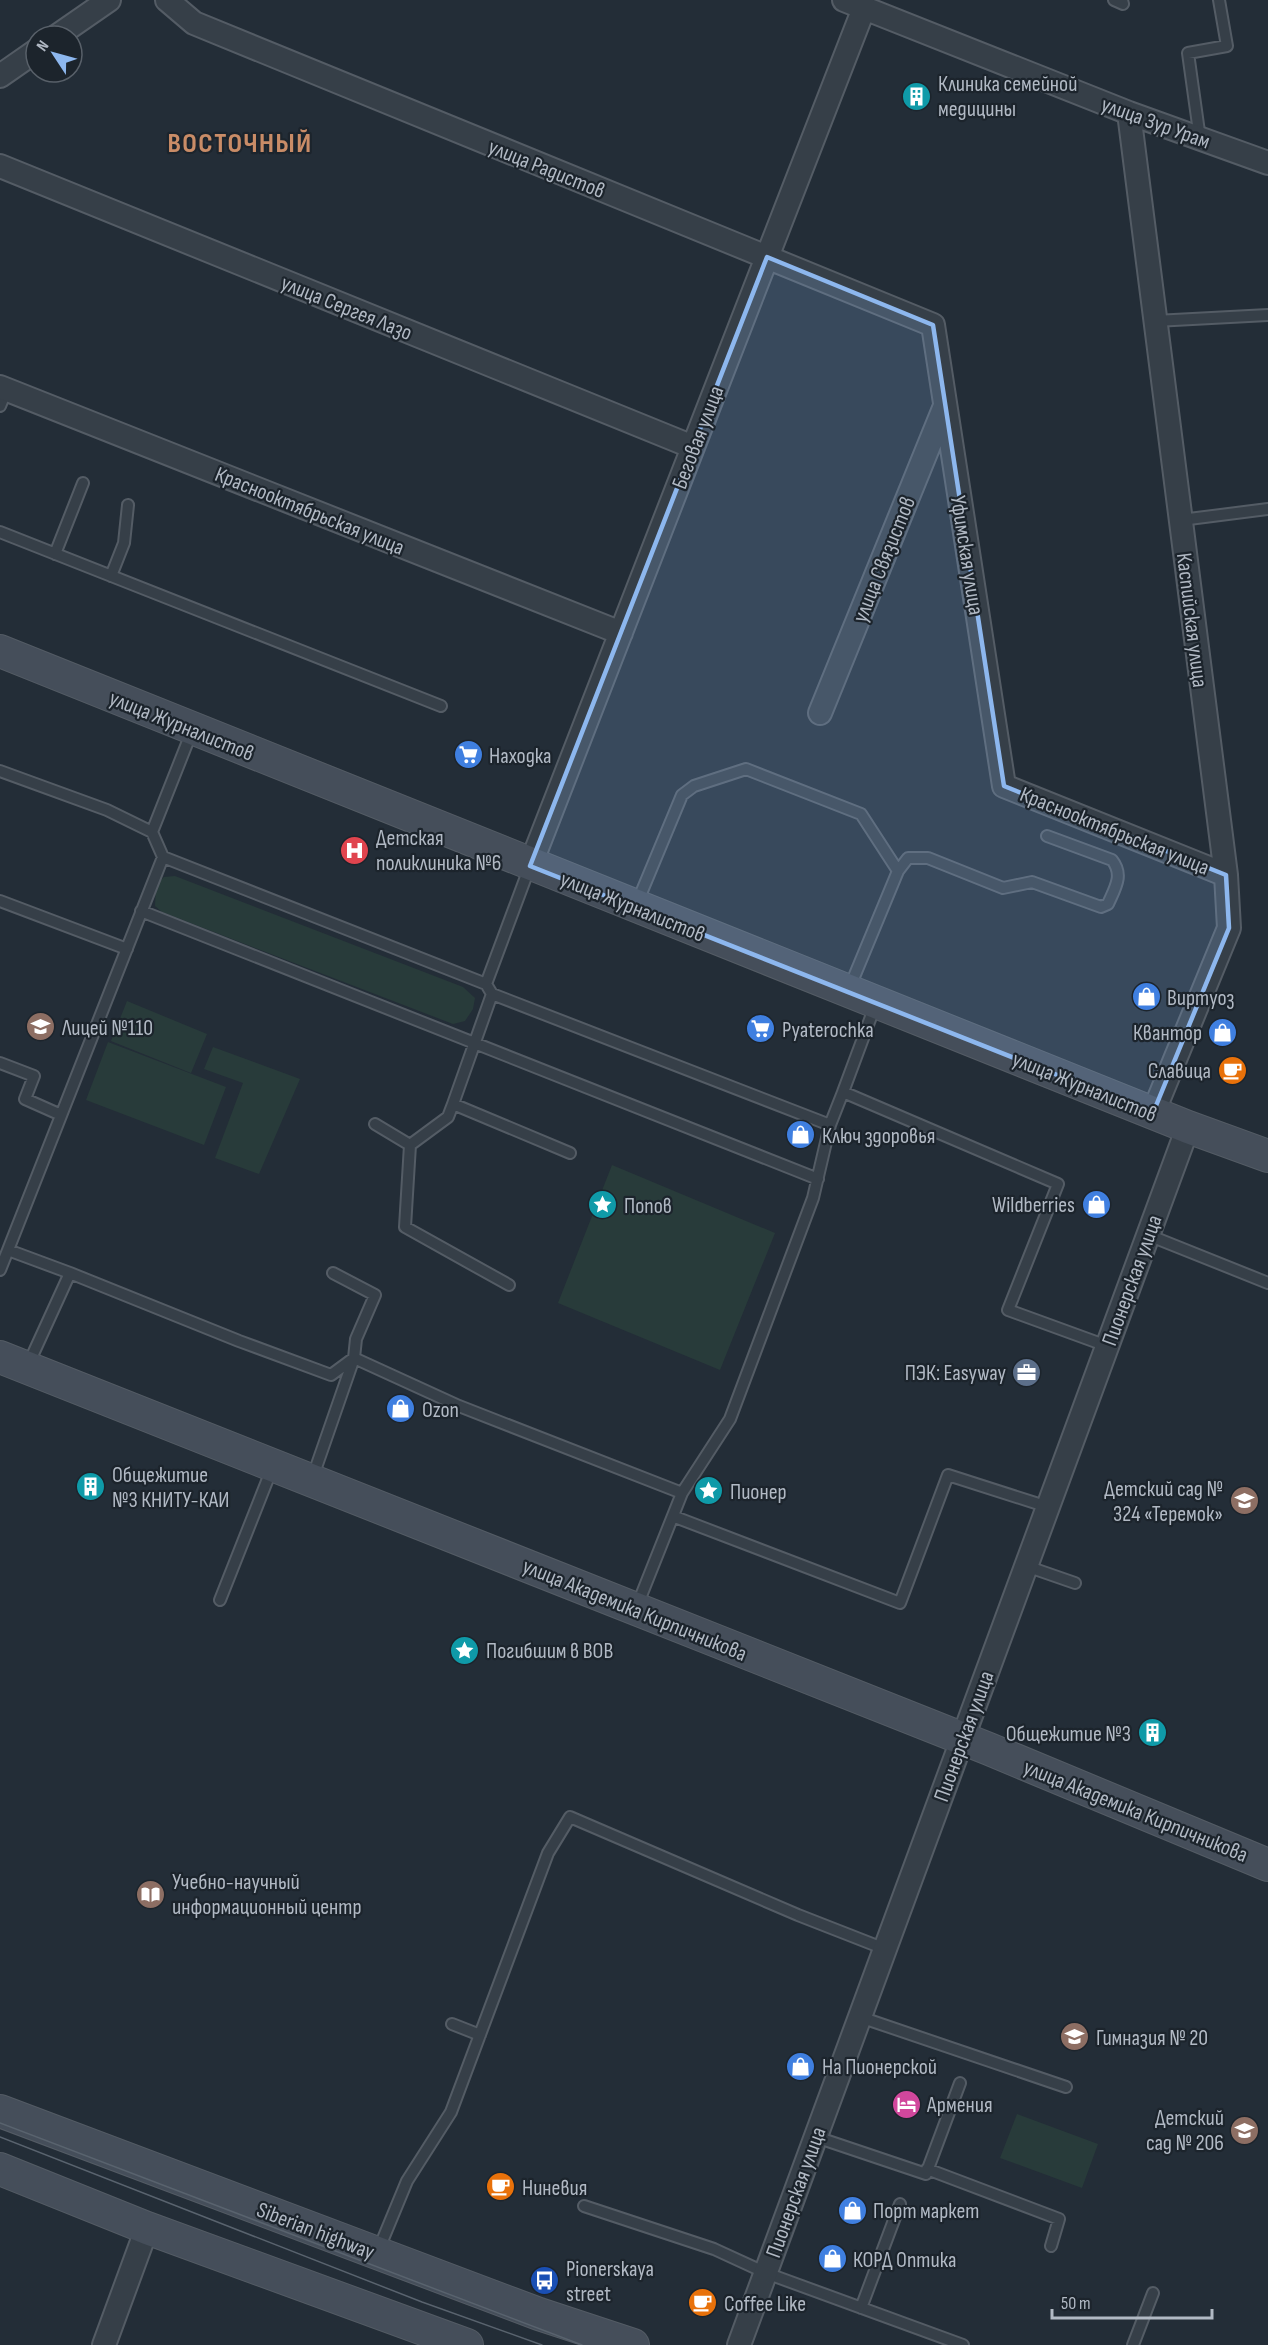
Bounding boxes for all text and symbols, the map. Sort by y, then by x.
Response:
north arrow [24,24,84,84]
text: N [33,37,53,55]
place label: Клиника семейной медицины [938,71,1077,123]
building icon: Клиника семейной медицины [901,80,933,112]
street label: улица Зур Урам [1097,91,1214,156]
district label: ВОСТОЧНЫЙ [167,127,313,160]
street label: улица Радистов [484,134,609,205]
street label: улица Сергея Лазо [277,270,416,347]
street label: Беговая улица [666,382,730,493]
street label: Краснооктябрьская улица [211,461,408,562]
street label: улица Связистов [847,493,922,626]
street label: Уфимская улица [944,494,989,617]
street label: Каспийская улица [1170,551,1213,689]
street label: улица Журналистов [105,685,258,768]
supermarket icon: Находка [452,739,484,771]
place label: Находка [489,743,551,770]
street label: Краснооктябрьская улица [1016,781,1213,882]
place label: Детская поликлиника №6 [376,825,501,877]
hospital icon: Детская поликлиника №6 [339,834,371,866]
street label: улица Журналистов [556,866,709,949]
shop icon: Виртуоз [1130,981,1162,1013]
place label: Виртуоз [1167,985,1235,1012]
school or university icon: Лицей №110 [25,1011,57,1043]
supermarket icon: Pyaterochka [745,1013,777,1045]
place label: Лицей №110 [61,1015,153,1042]
shop icon: Квантор [1207,1016,1239,1048]
place label: Pyaterochka [782,1017,874,1044]
place label: Квантор [1133,1020,1202,1047]
street label: улица Журналистов [1008,1046,1161,1129]
cafe icon: Славица [1216,1054,1248,1086]
place label: Славица [1148,1058,1211,1085]
shop icon: Ключ здоровья [785,1119,817,1151]
place label: Ключ здоровья [822,1123,935,1150]
shop icon: Wildberries [1080,1188,1112,1220]
place icon: Попов [587,1189,619,1221]
place label: Wildberries [992,1192,1075,1219]
place label: Попов [624,1193,672,1220]
street label: Пионерская улица [1096,1211,1169,1350]
office icon: ПЭК: Easyway [1011,1356,1043,1388]
place label: ПЭК: Easyway [905,1360,1007,1387]
shop icon: Ozon [385,1393,417,1425]
place label: Ozon [422,1397,459,1424]
place label: Общежитие №3 КНИТУ-КАИ [112,1462,229,1514]
building icon: Общежитие №3 КНИТУ-КАИ [75,1471,107,1503]
place icon: Пионер [693,1475,725,1507]
place label: Детский сад № 324 «Теремок» [1104,1476,1223,1528]
place label: Пионер [730,1479,787,1506]
school or university icon: Детский сад № 324 «Теремок» [1228,1485,1260,1517]
street label: улица Академика Кирпичникова [518,1553,751,1668]
place icon: Погибшим в ВОВ [449,1634,481,1666]
place label: Погибшим в ВОВ [486,1638,613,1665]
street label: Пионерская улица [928,1667,1001,1806]
building icon: Общежитие №3 [1136,1717,1168,1749]
place label: Общежитие №3 [1006,1721,1131,1748]
street label: улица Академика Кирпичникова [1019,1754,1252,1869]
place label: Учебно-научный информационный центр [172,1869,362,1921]
library icon: Учебно-научный информационный центр [135,1878,167,1910]
school or university icon: Гимназия № 20 [1059,2021,1091,2053]
place label: Гимназия № 20 [1096,2025,1208,2052]
shop icon: На Пионерской [785,2050,817,2082]
place label: На Пионерской [822,2054,937,2081]
hotel icon: Армения [890,2088,922,2120]
place label: Армения [926,2092,993,2119]
place label: Детский сад № 206 [1146,2105,1224,2157]
school or university icon: Детский сад № 206 [1229,2114,1261,2146]
street label: Пионерская улица [760,2123,833,2262]
cafe icon: Ниневия [485,2171,517,2203]
place label: Ниневия [522,2175,587,2202]
shop icon: Порт маркет [836,2194,868,2226]
street label: Siberian highway [253,2197,379,2266]
place label: Порт маркет [873,2198,979,2225]
shop icon: КОРД Оптика [816,2243,848,2275]
place label: КОРД Оптика [853,2247,956,2274]
place label: Pionerskaya street [566,2256,654,2308]
bus stop icon: Pionerskaya street [529,2265,561,2297]
scale bar [1052,2282,1212,2320]
cafe icon: Coffee Like [687,2287,719,2319]
place label: Coffee Like [724,2291,806,2318]
text: 50 m [1061,2293,1091,2314]

